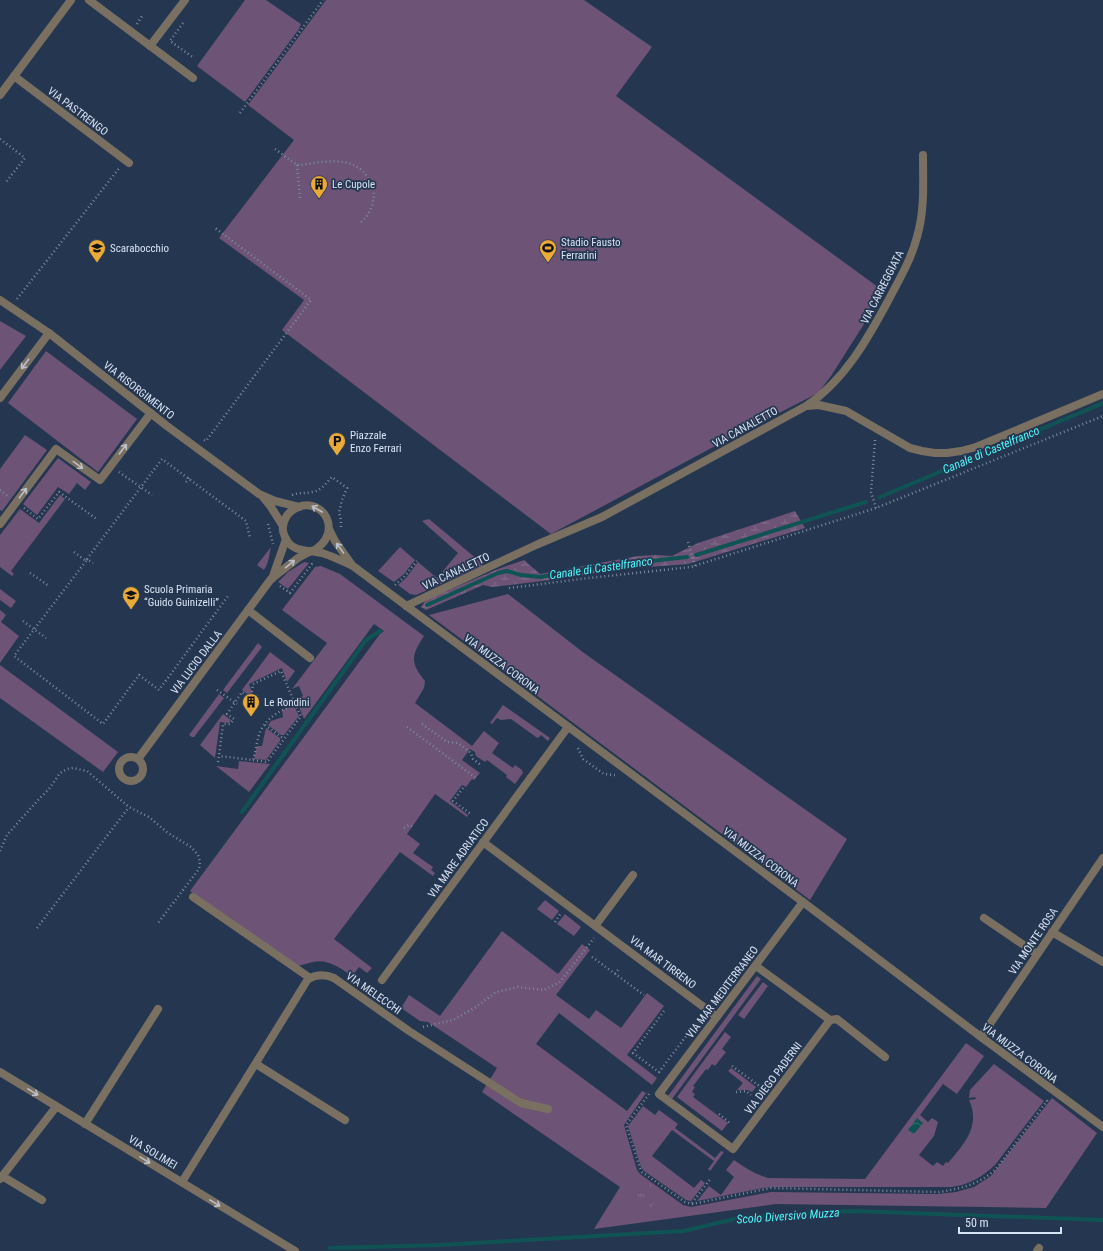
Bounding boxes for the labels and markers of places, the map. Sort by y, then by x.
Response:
building icon: Le Cupole [309,174,329,199]
place label: Le Cupole [332,178,375,191]
place label: Stadio Fausto Ferrarini [561,236,621,262]
school or university icon: Scarabocchio [87,238,107,263]
sports icon: Stadio Fausto Ferrarini [538,238,558,263]
place label: Scarabocchio [110,242,169,255]
place label: Piazzale Enzo Ferrari [350,429,402,455]
parking icon: Piazzale Enzo Ferrari [327,431,347,456]
place label: Scuola Primaria “Guido Guinizelli” [144,583,219,609]
school or university icon: Scuola Primaria “Guido Guinizelli” [121,585,141,610]
building icon: Le Rondini [241,692,261,717]
place label: Le Rondini [264,696,309,709]

